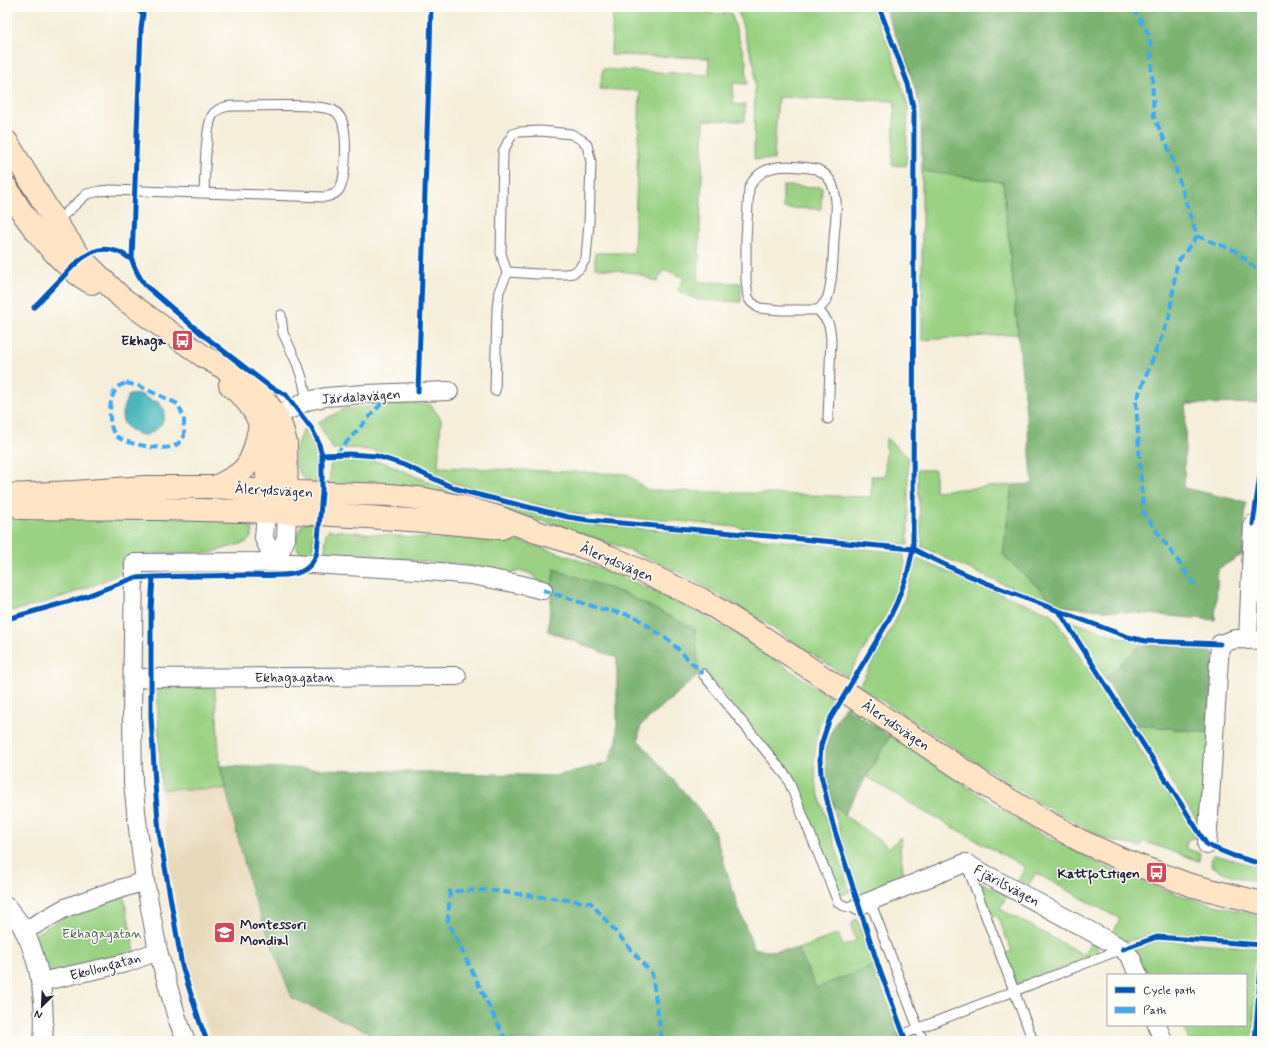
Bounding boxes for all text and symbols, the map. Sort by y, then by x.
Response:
bus stop icon: Ekhaga [169,327,195,353]
place label: Ekhaga [121,332,167,352]
street label: Järdalavägen [321,385,401,409]
street label: Ålerydsvägen [234,480,314,502]
street label: Ålerydsvägen [577,539,656,587]
street label: Ekhagagatan [255,669,335,688]
street label: Ålerydsvägen [858,696,933,755]
bus stop icon: Kattfotstigen [1143,860,1169,886]
street label: Fjärilsvägen [970,861,1043,911]
place label: Kattfotstigen [1057,865,1140,885]
place label: Montessori Mondial [240,916,306,950]
school or university icon: Montessori Mondial [211,919,237,945]
park label: Ekhagagatan [62,925,142,944]
street label: Ekollongatan [68,949,143,987]
legend [1107,974,1247,1026]
text: Cycle path [1143,983,1195,999]
north arrow [22,986,62,1026]
text: Path [1143,1003,1166,1019]
text: N [32,1006,45,1022]

